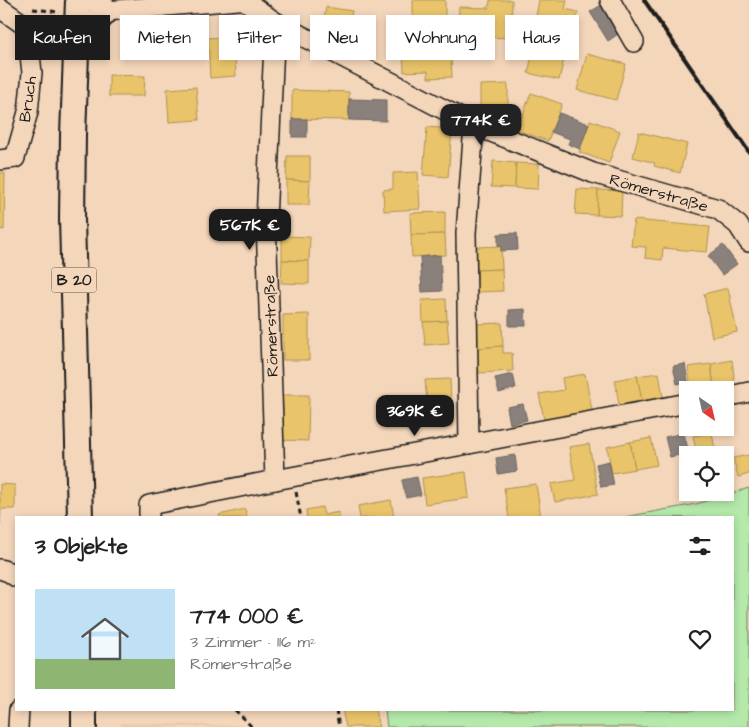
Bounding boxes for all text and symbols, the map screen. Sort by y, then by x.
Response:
chip: Kaufen [15,15,110,60]
chip: Mieten [120,15,209,60]
chip: Filter [219,15,300,60]
chip: Neu [310,15,376,60]
chip: Wohnung [386,15,495,60]
chip: Haus [505,15,579,60]
street label: Bruch [14,75,42,124]
pin: 774K € [440,104,522,146]
text: 774K € [451,109,511,131]
street label: Römerstraße [607,168,711,218]
pin: 567K € [209,208,291,251]
text: 567K € [220,214,280,236]
road number: B 20 [52,268,96,292]
street label: Römerstraße [258,274,284,377]
north arrow [679,381,734,436]
map controls [679,381,734,501]
pin: 369K € [374,394,456,437]
text: 369K € [387,400,443,422]
button: locate [679,446,734,501]
text: 3 Objekte [35,532,128,561]
icon: filters [686,532,714,560]
text: 774 000 € [190,602,303,631]
icon: home [75,609,135,669]
icon: heart [686,625,714,653]
text: 3 Zimmer · 116 m² [190,631,316,653]
text: Römerstraße [190,653,292,675]

